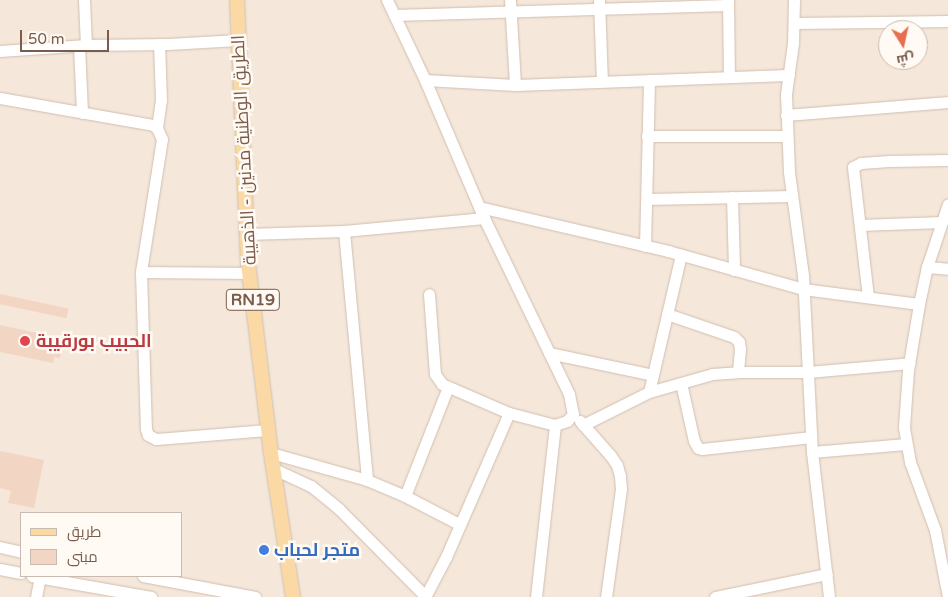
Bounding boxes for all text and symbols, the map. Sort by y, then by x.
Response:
scale bar [22,20,111,52]
north arrow [878,20,928,70]
text: 50 m [28,30,65,48]
street label: الطريق الوطنية مدنين - الذهيبة [227,34,261,266]
text: ش [895,49,916,69]
road number: RN19 [226,286,280,314]
place label: الحبيب بورقيبة [36,330,152,352]
marker: الحبيب بورقيبة [18,334,32,348]
legend [20,512,182,577]
text: طريق [67,523,101,541]
place label: متجر لحباب [274,539,360,561]
marker: متجر لحباب [258,544,270,556]
text: مبنى [67,548,98,566]

